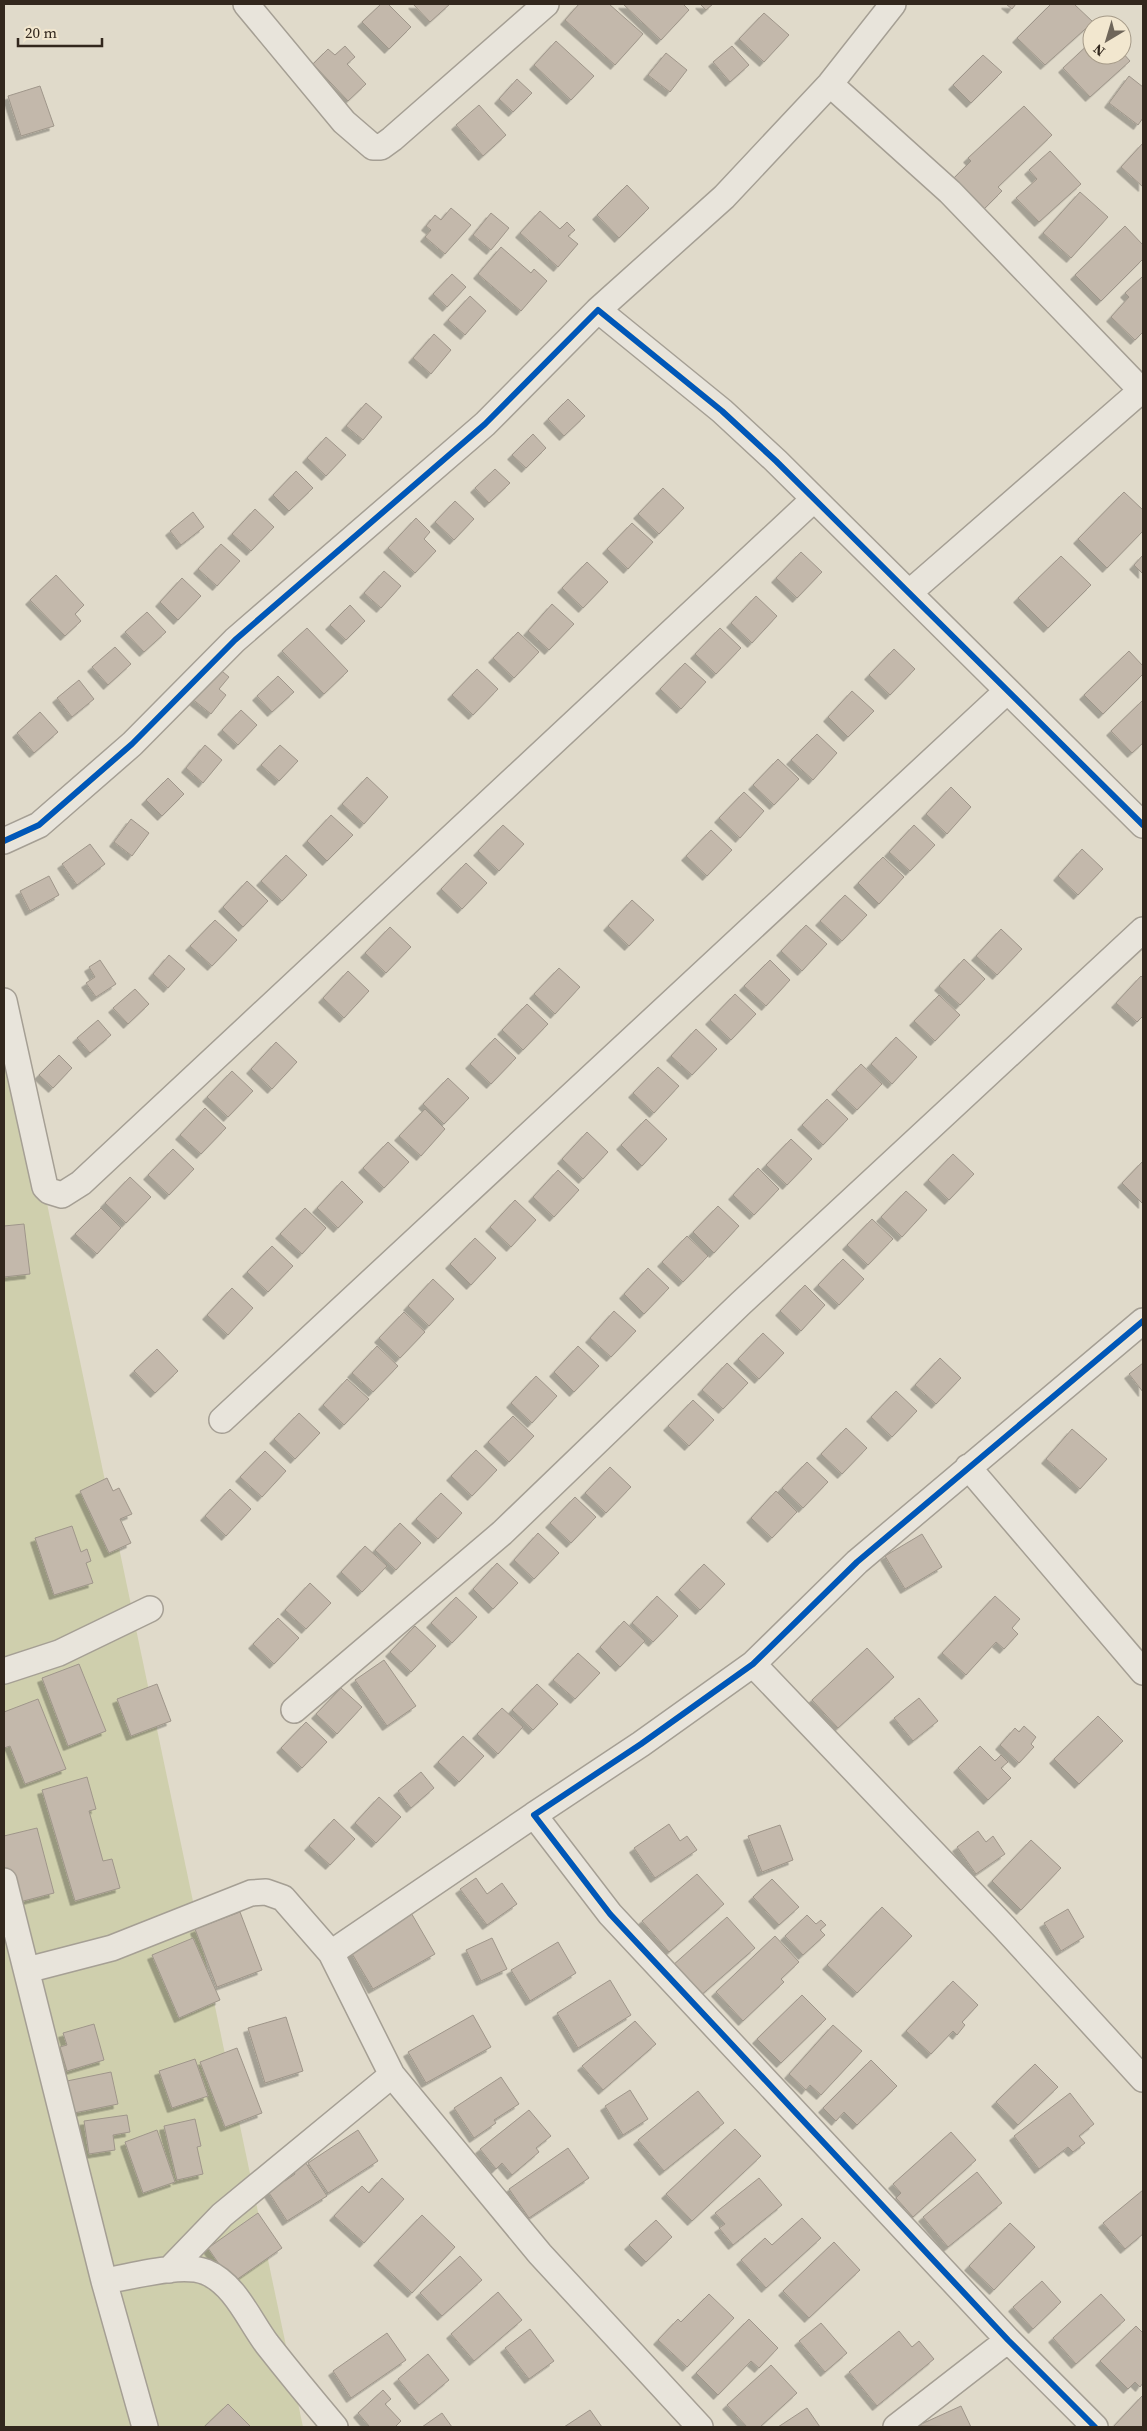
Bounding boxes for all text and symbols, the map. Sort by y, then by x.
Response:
scale bar [18,15,101,47]
north arrow [1082,15,1132,65]
text: 20 m [25,22,57,43]
text: N [1089,39,1109,61]

